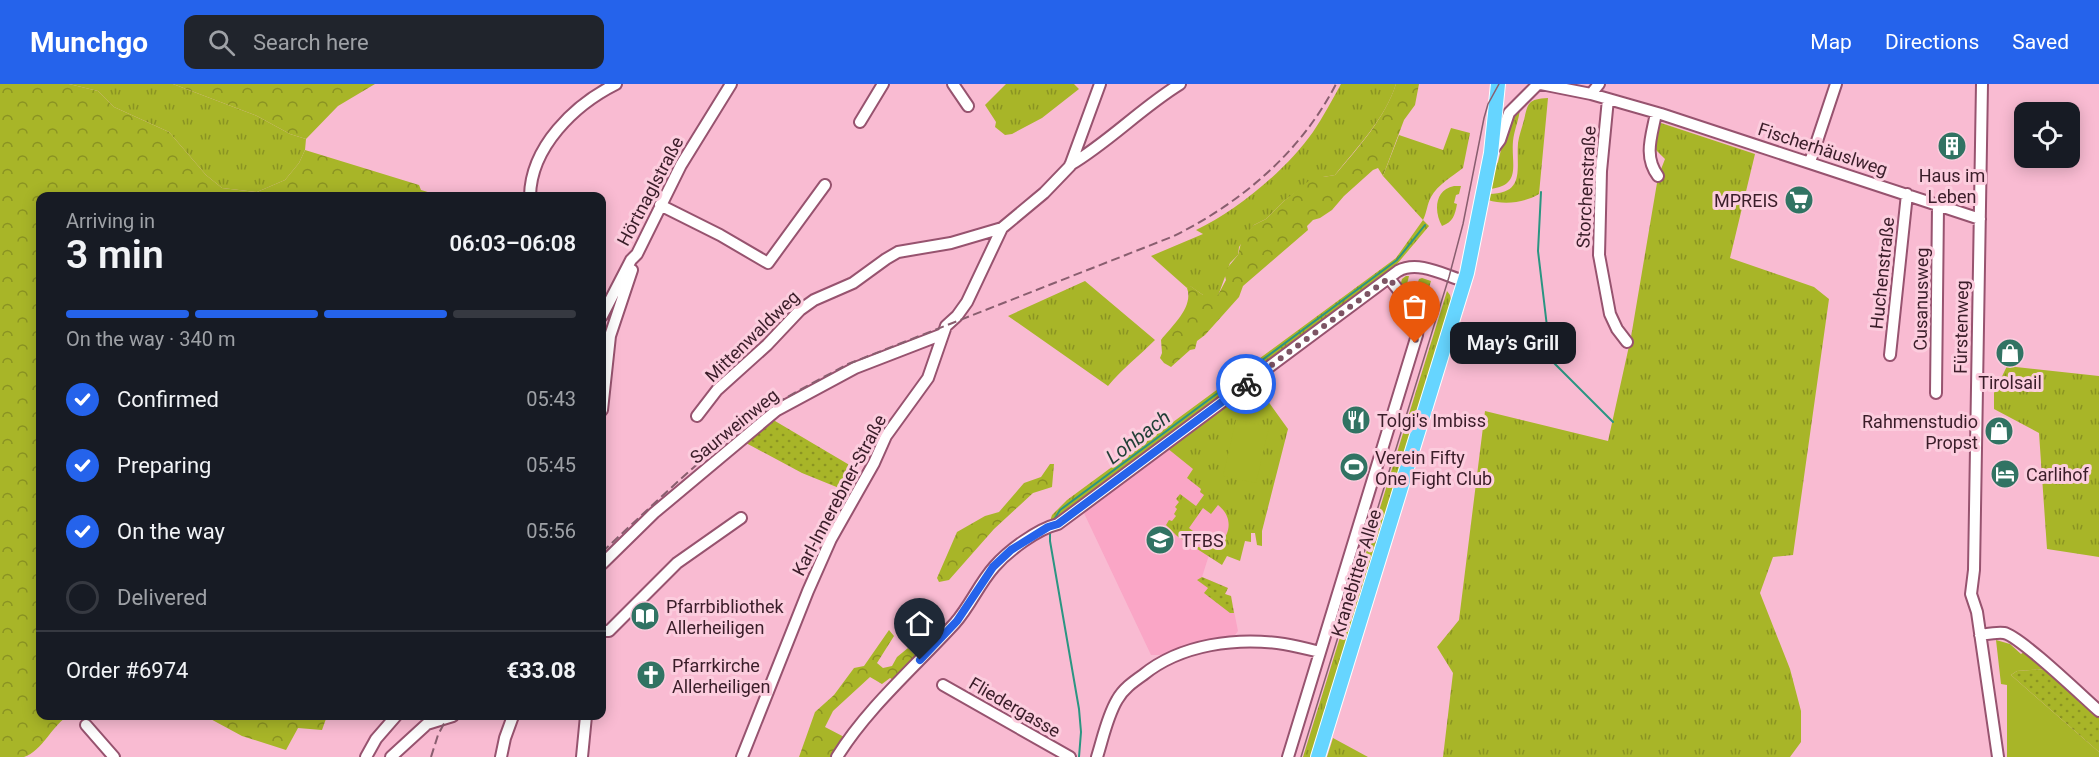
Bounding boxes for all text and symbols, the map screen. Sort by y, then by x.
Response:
search box [184,15,604,69]
text: Munchgo [30,26,148,59]
icon: search [205,26,238,59]
text: Search here [253,30,369,55]
text: Map [1810,30,1852,54]
text: Directions [1885,30,1979,54]
text: Saved [2012,30,2069,54]
map controls [2014,102,2080,168]
button: locate [2014,102,2080,168]
street label: Fischerhäuslweg [1756,118,1890,180]
street label: Storchenstraße [1572,125,1600,249]
building icon: Haus im Leben [1936,130,1968,162]
street label: Hörtnaglstraße [612,133,688,249]
place label: Haus im Leben [1919,165,1985,207]
supermarket icon: MPREIS [1783,184,1815,216]
place label: MPREIS [1714,190,1778,211]
text: Arriving in [66,209,155,233]
street label: Huchenstraße [1866,216,1898,330]
text: 06:03–06:08 [449,231,576,256]
text: 3 min [66,232,164,278]
street label: Cusanusweg [1910,247,1932,351]
street label: Fürstenweg [1950,280,1972,374]
pin [1389,281,1440,343]
street label: Mittenwaldweg [701,286,803,386]
icon: bag [1398,290,1431,323]
callout: May’s Grill [1451,322,1577,364]
text: On the way · 340 m [66,327,235,351]
text: May’s Grill [1467,331,1559,355]
shop icon: Tirolsail [1994,337,2026,369]
courier [1216,354,1276,414]
icon: bike [1230,368,1263,401]
place label: Tirolsail [1978,372,2042,393]
icon: check [66,383,99,416]
street label: Saurweinweg [686,384,782,468]
text: Confirmed [117,387,219,412]
text: 05:43 [526,387,576,411]
restaurant icon: Tolgi's Imbiss [1340,404,1372,436]
water label: Lohbach [1101,405,1175,469]
place label: Tolgi's Imbiss [1377,410,1486,431]
street label: Karl-Innerebner-Straße [788,411,890,579]
place label: Rahmenstudio Propst [1862,411,1978,453]
shop icon: Rahmenstudio Propst [1983,415,2015,447]
place label: Verein Fifty One Fight Club [1375,447,1492,489]
icon: check [66,449,99,482]
sports icon: Verein Fifty One Fight Club [1338,451,1370,483]
text: Preparing [117,453,211,478]
text: 05:45 [526,453,576,477]
hotel icon: Carlihof [1989,458,2021,490]
place label: Carlihof [2026,464,2090,485]
street label: Kranebitter Allee [1327,507,1385,639]
icon: check [66,515,99,548]
text: On the way [117,519,225,544]
text: 05:56 [526,519,576,543]
school or university icon: TFBS [1144,524,1176,556]
place label: TFBS [1181,530,1224,551]
text: Delivered [117,585,207,610]
place label: Pfarrbibliothek Allerheiligen [666,596,785,638]
pin [894,598,945,660]
library icon: Pfarrbibliothek Allerheiligen [629,600,661,632]
icon: home [903,607,936,640]
place label: Pfarrkirche Allerheiligen [672,655,770,697]
text: Order #6974 [66,658,188,683]
text: €33.08 [507,658,576,683]
church icon: Pfarrkirche Allerheiligen [635,659,667,691]
street label: Fliedergasse [966,672,1064,742]

